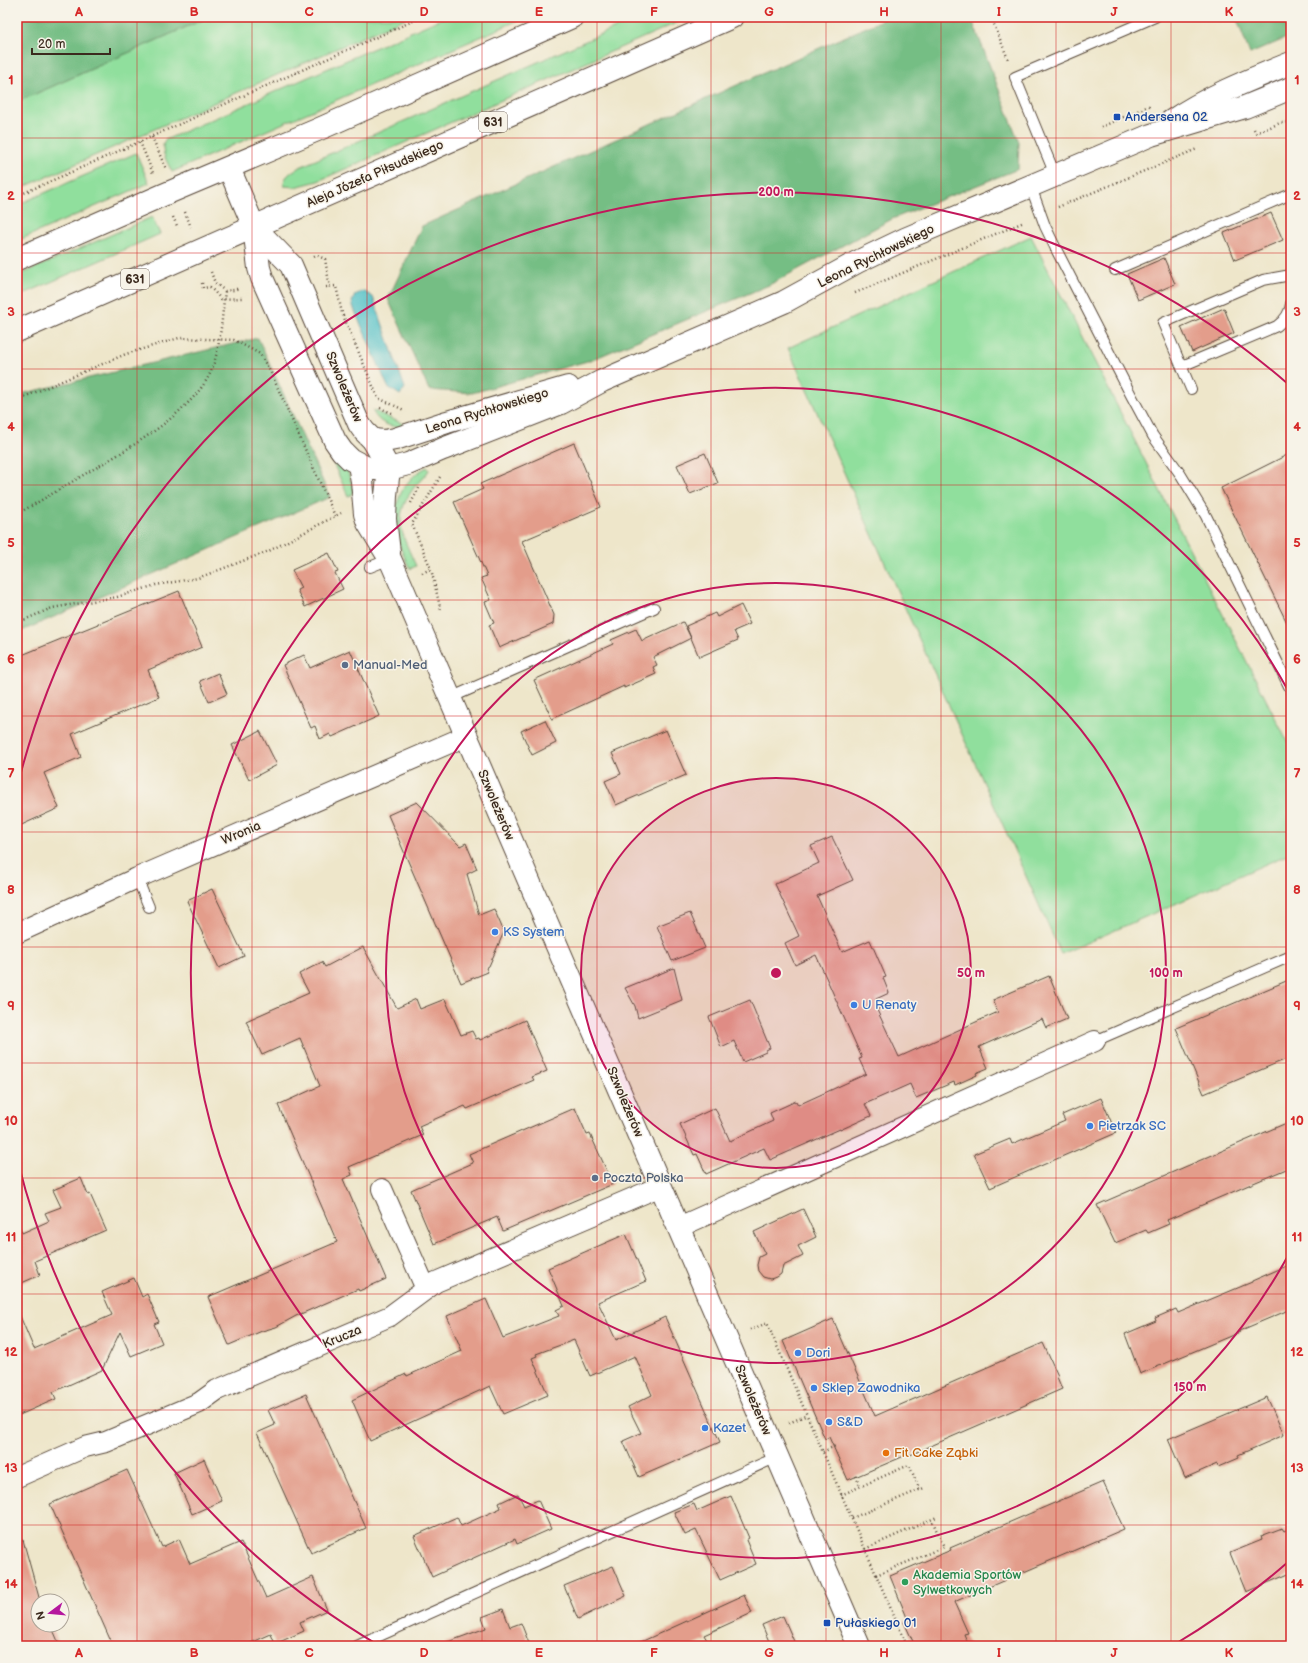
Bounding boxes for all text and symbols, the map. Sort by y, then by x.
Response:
text: A [74,4,83,20]
text: B [189,4,199,20]
text: C [304,4,314,20]
text: D [419,4,429,20]
text: E [535,4,544,20]
text: F [650,4,658,20]
text: G [764,4,774,20]
text: H [879,4,889,20]
text: I [997,4,1001,20]
text: J [1110,4,1118,20]
text: K [1225,4,1234,20]
scale bar [32,30,110,56]
text: 20 m [38,37,65,52]
text: 1 [8,72,14,88]
text: 1 [1294,72,1300,88]
place label: Andersena 02 [1125,109,1208,125]
road number: 631 [479,112,507,132]
marker: Andersena 02 [1112,112,1122,122]
street label: Aleja Józefa Piłsudskiego [304,136,446,212]
text: 200 m [758,185,794,200]
text: 2 [7,188,15,204]
text: 2 [1293,188,1301,204]
street label: Leona Rychłowskiego [815,221,937,291]
road number: 631 [121,269,149,289]
text: 3 [7,304,15,320]
text: 3 [1293,304,1301,320]
street label: Szwoleżerów [322,349,366,425]
street label: Leona Rychłowskiego [423,385,551,437]
text: 4 [7,419,15,435]
text: 4 [1293,419,1301,435]
text: 5 [7,535,15,551]
text: 5 [1293,535,1301,551]
text: 6 [7,651,15,667]
text: 6 [1293,651,1301,667]
place label: Manual-Med [353,657,427,673]
marker: Manual-Med [340,660,350,670]
text: 7 [7,766,15,782]
text: 7 [1293,766,1301,782]
street label: Szwoleżerów [474,767,518,843]
street label: Wronia [219,818,263,848]
text: 8 [7,882,15,898]
text: 8 [1293,882,1301,898]
place label: KS System [503,924,565,940]
marker: KS System [490,927,500,937]
centre of rings [769,966,783,980]
text: 50 m [957,966,985,981]
text: 100 m [1149,966,1183,981]
place label: U Renaty [862,997,917,1013]
text: 9 [7,998,15,1014]
text: 9 [1293,998,1301,1014]
marker: U Renaty [849,1000,859,1010]
street label: Szwoleżerów [603,1064,647,1140]
text: 10 [4,1113,18,1129]
text: 10 [1290,1113,1304,1129]
place label: Pietrzak SC [1098,1118,1166,1134]
marker: Pietrzak SC [1085,1121,1095,1131]
place label: Poczta Polska [603,1170,684,1186]
marker: Poczta Polska [590,1173,600,1183]
text: 11 [6,1229,16,1245]
text: 11 [1292,1229,1302,1245]
street label: Krucza [320,1322,364,1352]
text: 12 [4,1344,18,1360]
text: 12 [1290,1344,1304,1360]
place label: Dori [806,1345,830,1361]
marker: Dori [793,1348,803,1358]
street label: Szwoleżerów [731,1362,775,1438]
place label: Sklep Zawodnika [822,1380,920,1396]
text: 150 m [1174,1380,1206,1395]
marker: Sklep Zawodnika [809,1383,819,1393]
place label: S&D [837,1414,863,1430]
marker: S&D [824,1417,834,1427]
place label: Kazet [713,1420,746,1436]
marker: Kazet [700,1423,710,1433]
place label: Fit Cake Ząbki [894,1445,978,1461]
marker: Fit Cake Ząbki [881,1448,891,1458]
text: 13 [4,1460,18,1476]
text: 13 [1290,1460,1304,1476]
place label: Akademia Sportów Sylwetkowych [913,1567,1022,1598]
text: 14 [4,1576,18,1592]
text: 14 [1290,1576,1304,1592]
marker: Akademia Sportów Sylwetkowych [900,1577,910,1587]
north arrow [30,1593,70,1633]
text: N [33,1610,48,1621]
place label: Pułaskiego 01 [835,1615,916,1631]
marker: Pułaskiego 01 [822,1618,832,1628]
text: A [74,1645,83,1661]
text: B [189,1645,199,1661]
text: C [304,1645,314,1661]
text: D [419,1645,429,1661]
text: E [535,1645,544,1661]
text: F [650,1645,658,1661]
text: G [764,1645,774,1661]
text: H [879,1645,889,1661]
text: I [997,1645,1001,1661]
text: J [1110,1645,1118,1661]
text: K [1225,1645,1234,1661]

